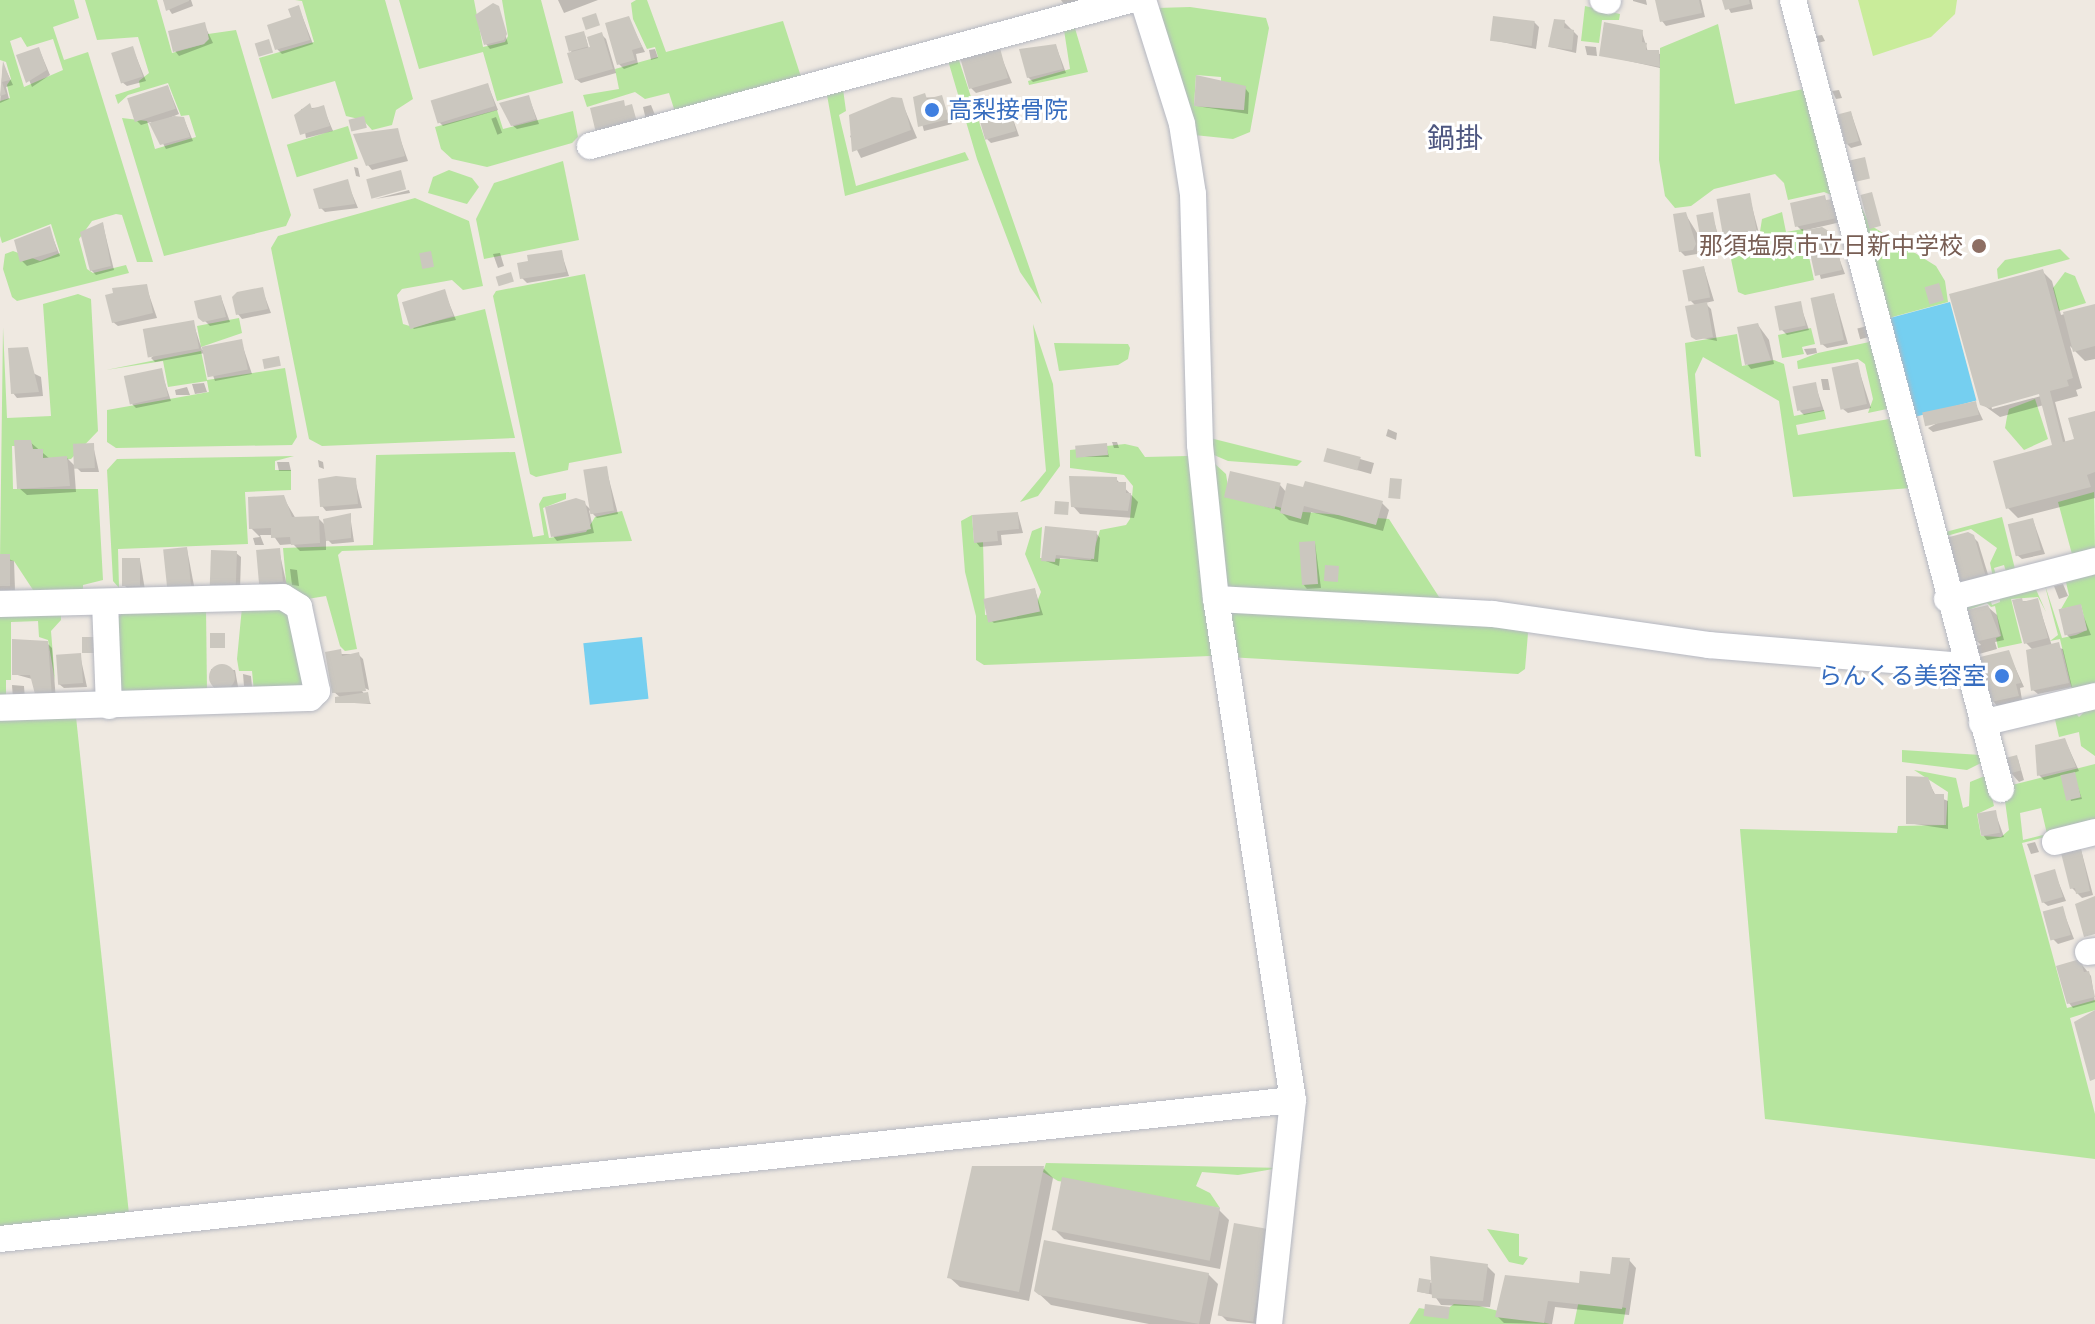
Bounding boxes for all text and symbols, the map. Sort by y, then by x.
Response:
place label: 高梨接骨院 [948,96,1068,124]
marker: 高梨接骨院 [923,101,941,119]
district label: 鍋掛 [1427,121,1483,155]
place label: 那須塩原市立日新中学校 [1699,232,1963,260]
marker: 那須塩原市立日新中学校 [1970,237,1988,255]
place label: らんくる美容室 [1818,662,1986,690]
marker: らんくる美容室 [1993,667,2011,685]

